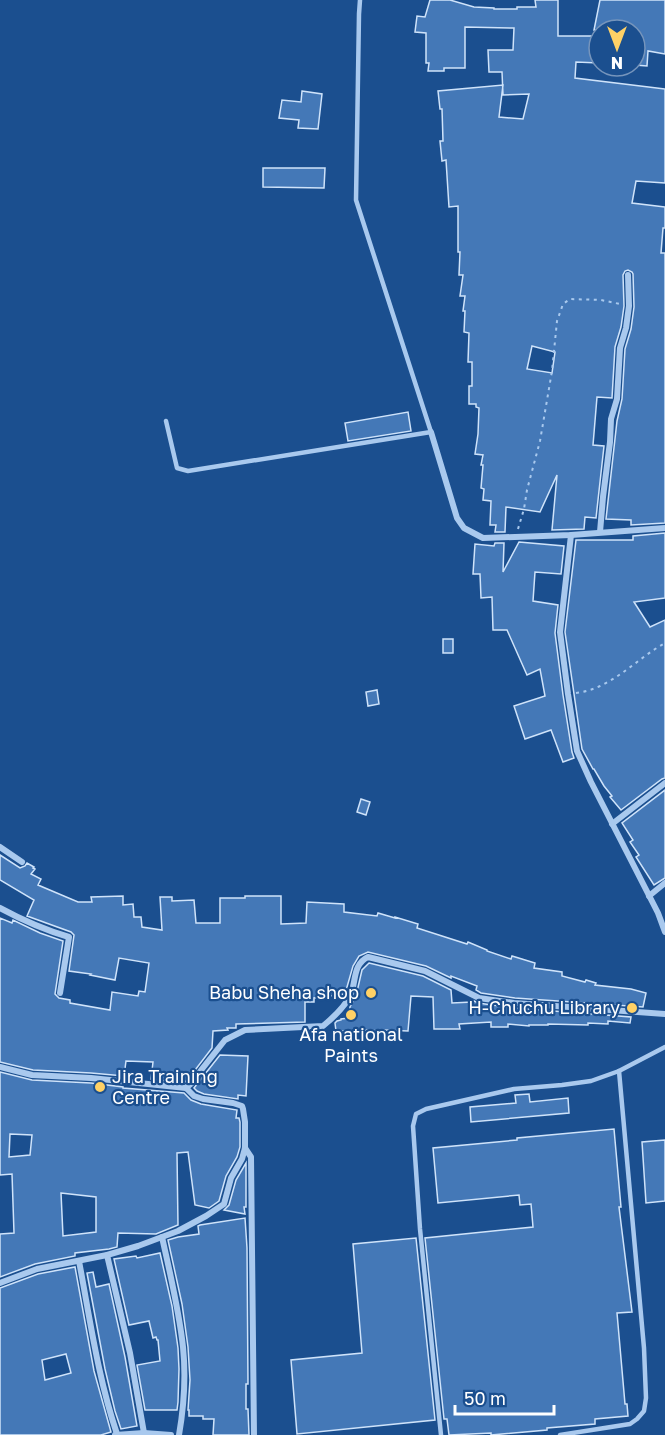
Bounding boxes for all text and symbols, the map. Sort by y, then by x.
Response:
north arrow [587,18,647,78]
text: N [611,53,623,73]
place label: Babu Sheha shop [209,981,359,1003]
marker: Babu Sheha shop [364,986,378,1000]
place label: H-Chuchu Library [468,996,620,1018]
marker: H-Chuchu Library [625,1001,639,1015]
marker: Afa national Paints [344,1008,358,1022]
place label: Afa national Paints [299,1023,403,1066]
place label: Jira Training Centre [112,1065,218,1108]
marker: Jira Training Centre [93,1080,107,1094]
scale bar [455,1378,554,1416]
text: 50 m [464,1387,506,1409]

